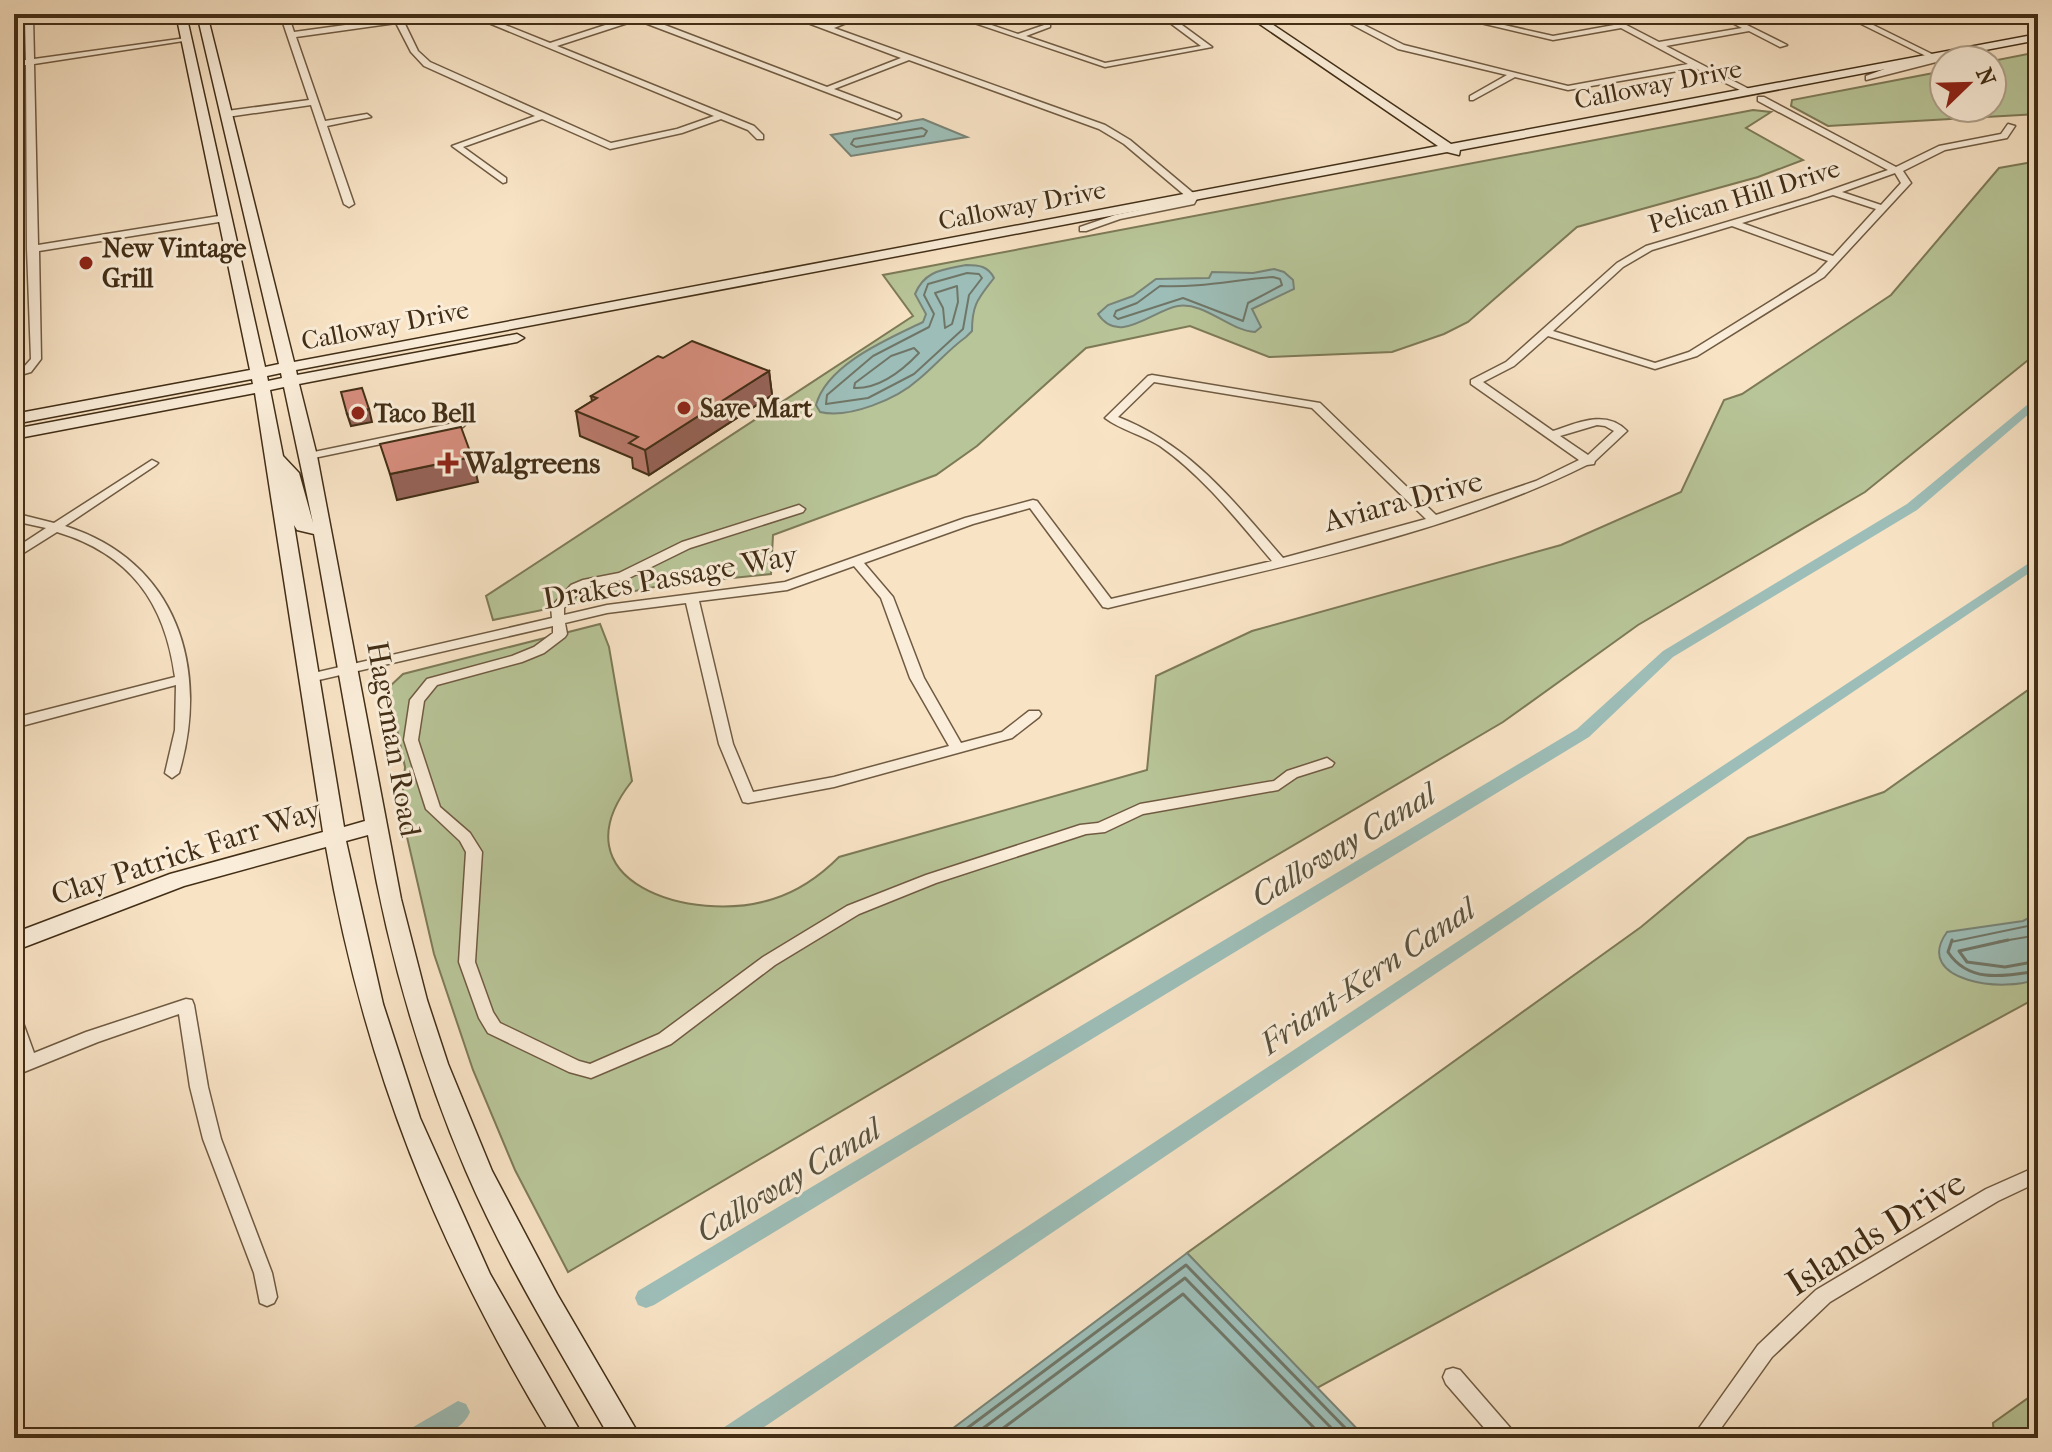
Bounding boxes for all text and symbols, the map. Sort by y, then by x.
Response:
north arrow [1928,44,2008,124]
street label: Calloway Drive [1572,53,1745,116]
text: N [1970,64,2001,90]
street label: Pelican Hill Drive [1645,153,1844,240]
street label: Calloway Drive [936,174,1109,237]
place label: New Vintage Grill [102,233,246,294]
marker: New Vintage Grill [77,254,95,272]
street label: Calloway Drive [299,294,472,357]
place label: Save Mart [700,393,813,424]
place label: Taco Bell [373,398,476,429]
marker: Save Mart [675,399,693,417]
marker: Taco Bell [349,404,367,422]
place label: Walgreens [462,446,600,481]
marker: Walgreens [439,454,457,472]
street label: Aviara Drive [1319,463,1487,540]
street label: Drakes Passage Way [540,538,801,617]
street label: Hageman Road [359,639,428,840]
water label: Calloway Canal [1244,774,1445,915]
street label: Clay Patrick Farr Way [47,792,326,913]
water label: Friant-Kern Canal [1252,889,1484,1063]
water label: Calloway Canal [689,1109,890,1250]
street label: Islands Drive [1778,1161,1973,1304]

